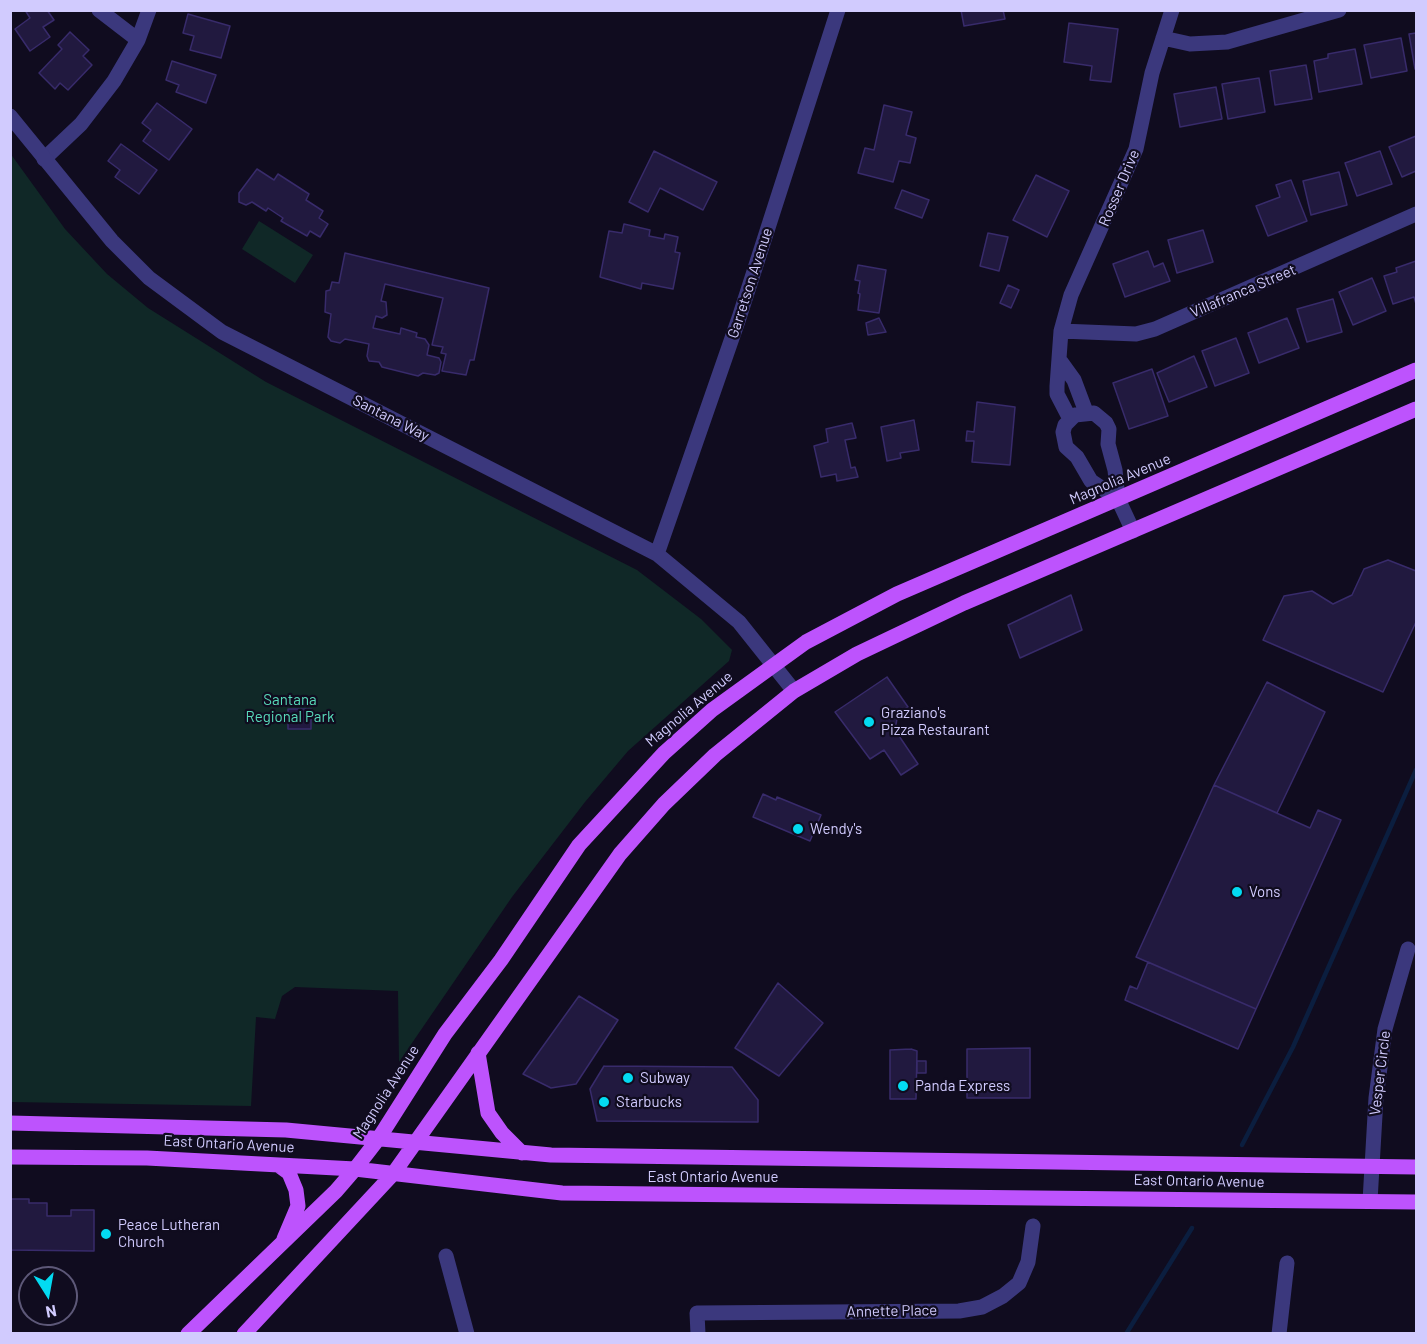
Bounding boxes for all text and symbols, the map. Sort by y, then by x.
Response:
street label: Rosser Drive [1095,147,1143,229]
street label: Garretson Avenue [724,225,776,341]
street label: Villafranca Street [1187,261,1299,321]
street label: Santana Way [350,391,432,445]
street label: Magnolia Avenue [1067,450,1173,508]
street label: Magnolia Avenue [642,667,736,751]
park label: Santana Regional Park [246,691,334,726]
place label: Graziano's Pizza Restaurant [881,704,990,739]
marker: Graziano's Pizza Restaurant [862,715,876,729]
place label: Wendy's [810,820,862,838]
marker: Wendy's [791,822,805,836]
place label: Vons [1249,883,1281,901]
marker: Vons [1230,885,1244,899]
street label: Vesper Circle [1366,1030,1394,1116]
street label: Magnolia Avenue [349,1042,423,1142]
place label: Subway [640,1069,690,1087]
marker: Subway [621,1071,635,1085]
place label: Panda Express [915,1077,1010,1095]
marker: Panda Express [896,1079,910,1093]
place label: Starbucks [616,1093,682,1111]
marker: Starbucks [597,1095,611,1109]
street label: East Ontario Avenue [163,1132,295,1156]
street label: East Ontario Avenue [647,1168,779,1186]
street label: East Ontario Avenue [1133,1171,1265,1191]
place label: Peace Lutheran Church [118,1216,220,1251]
marker: Peace Lutheran Church [99,1227,113,1241]
north arrow [18,1266,78,1326]
street label: Annette Place [847,1301,937,1321]
text: N [44,1302,58,1323]

